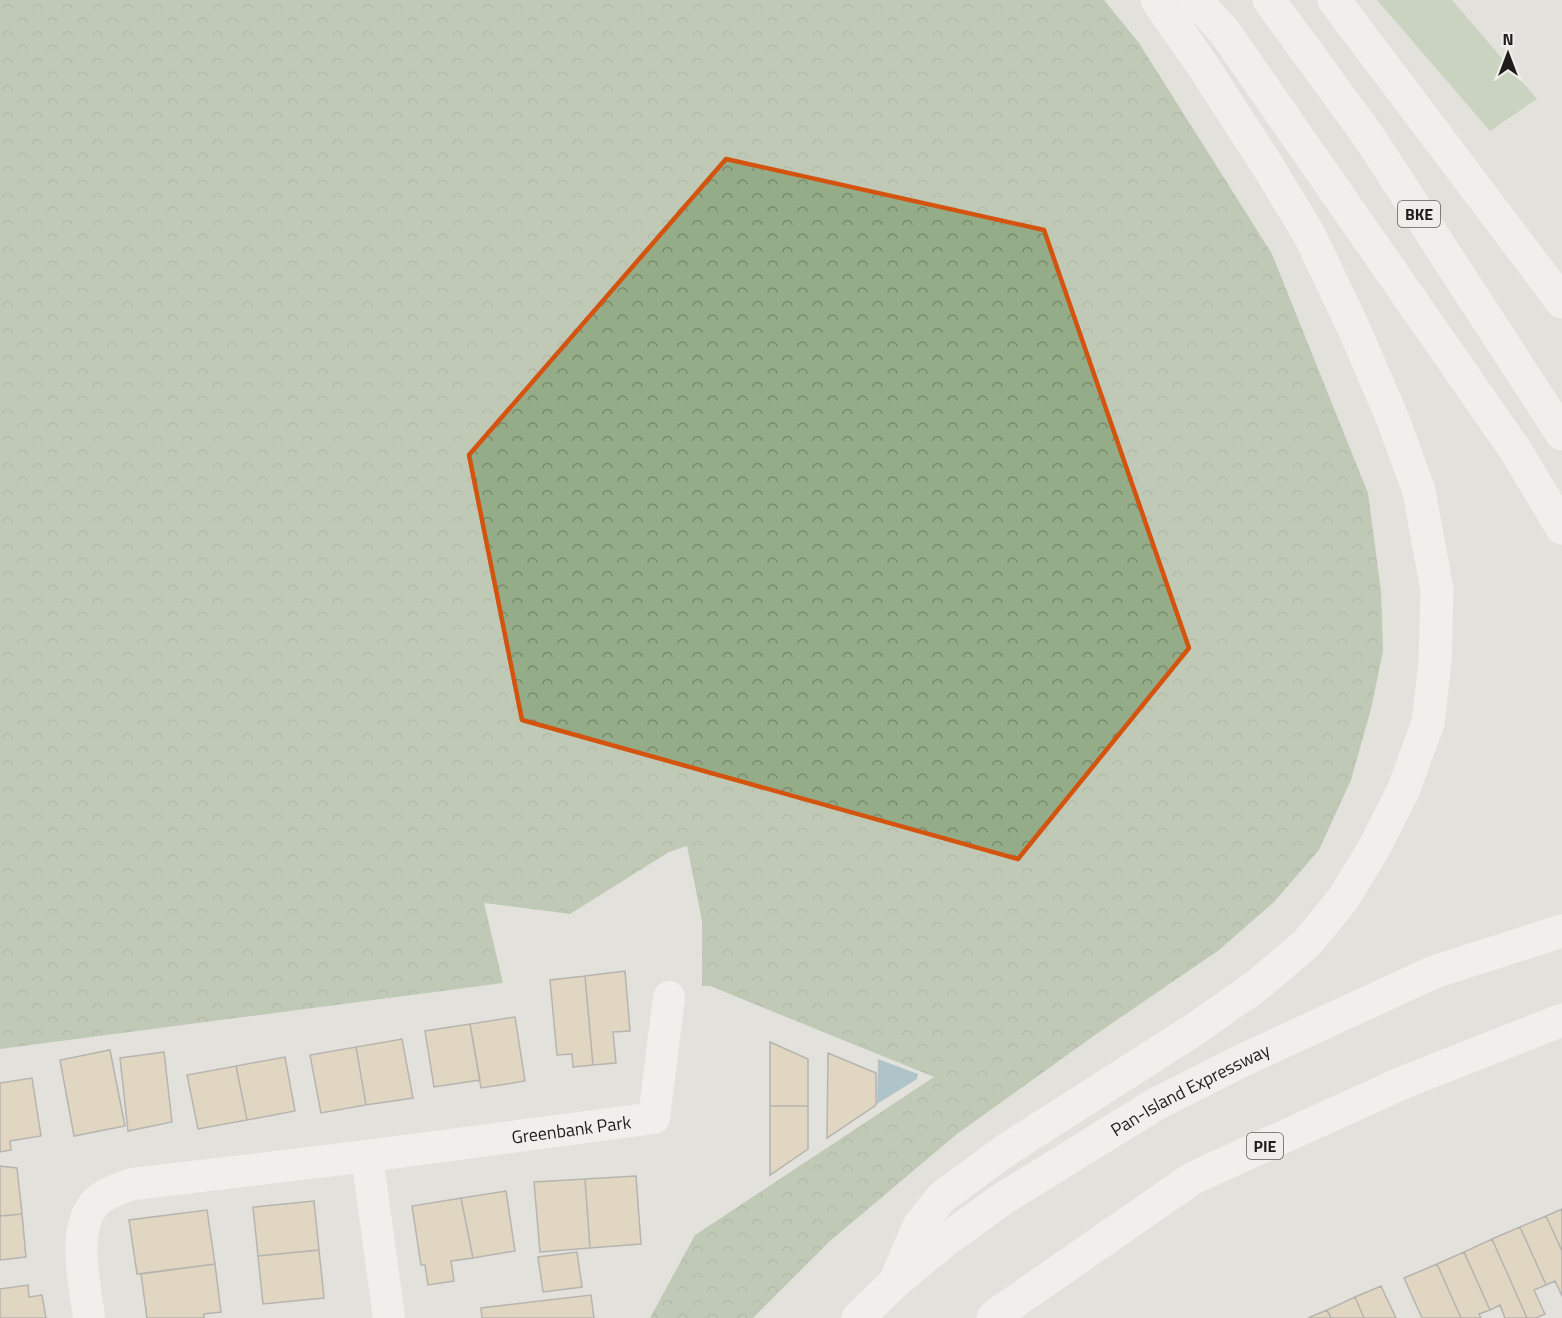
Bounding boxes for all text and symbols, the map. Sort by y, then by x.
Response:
north arrow [1478,24,1538,84]
text: N [1502,27,1514,51]
road number: BKE [1398,201,1440,227]
street label: Pan-Island Expressway [1105,1036,1274,1143]
street label: Greenbank Park [510,1108,633,1150]
road number: PIE [1247,1133,1283,1159]

